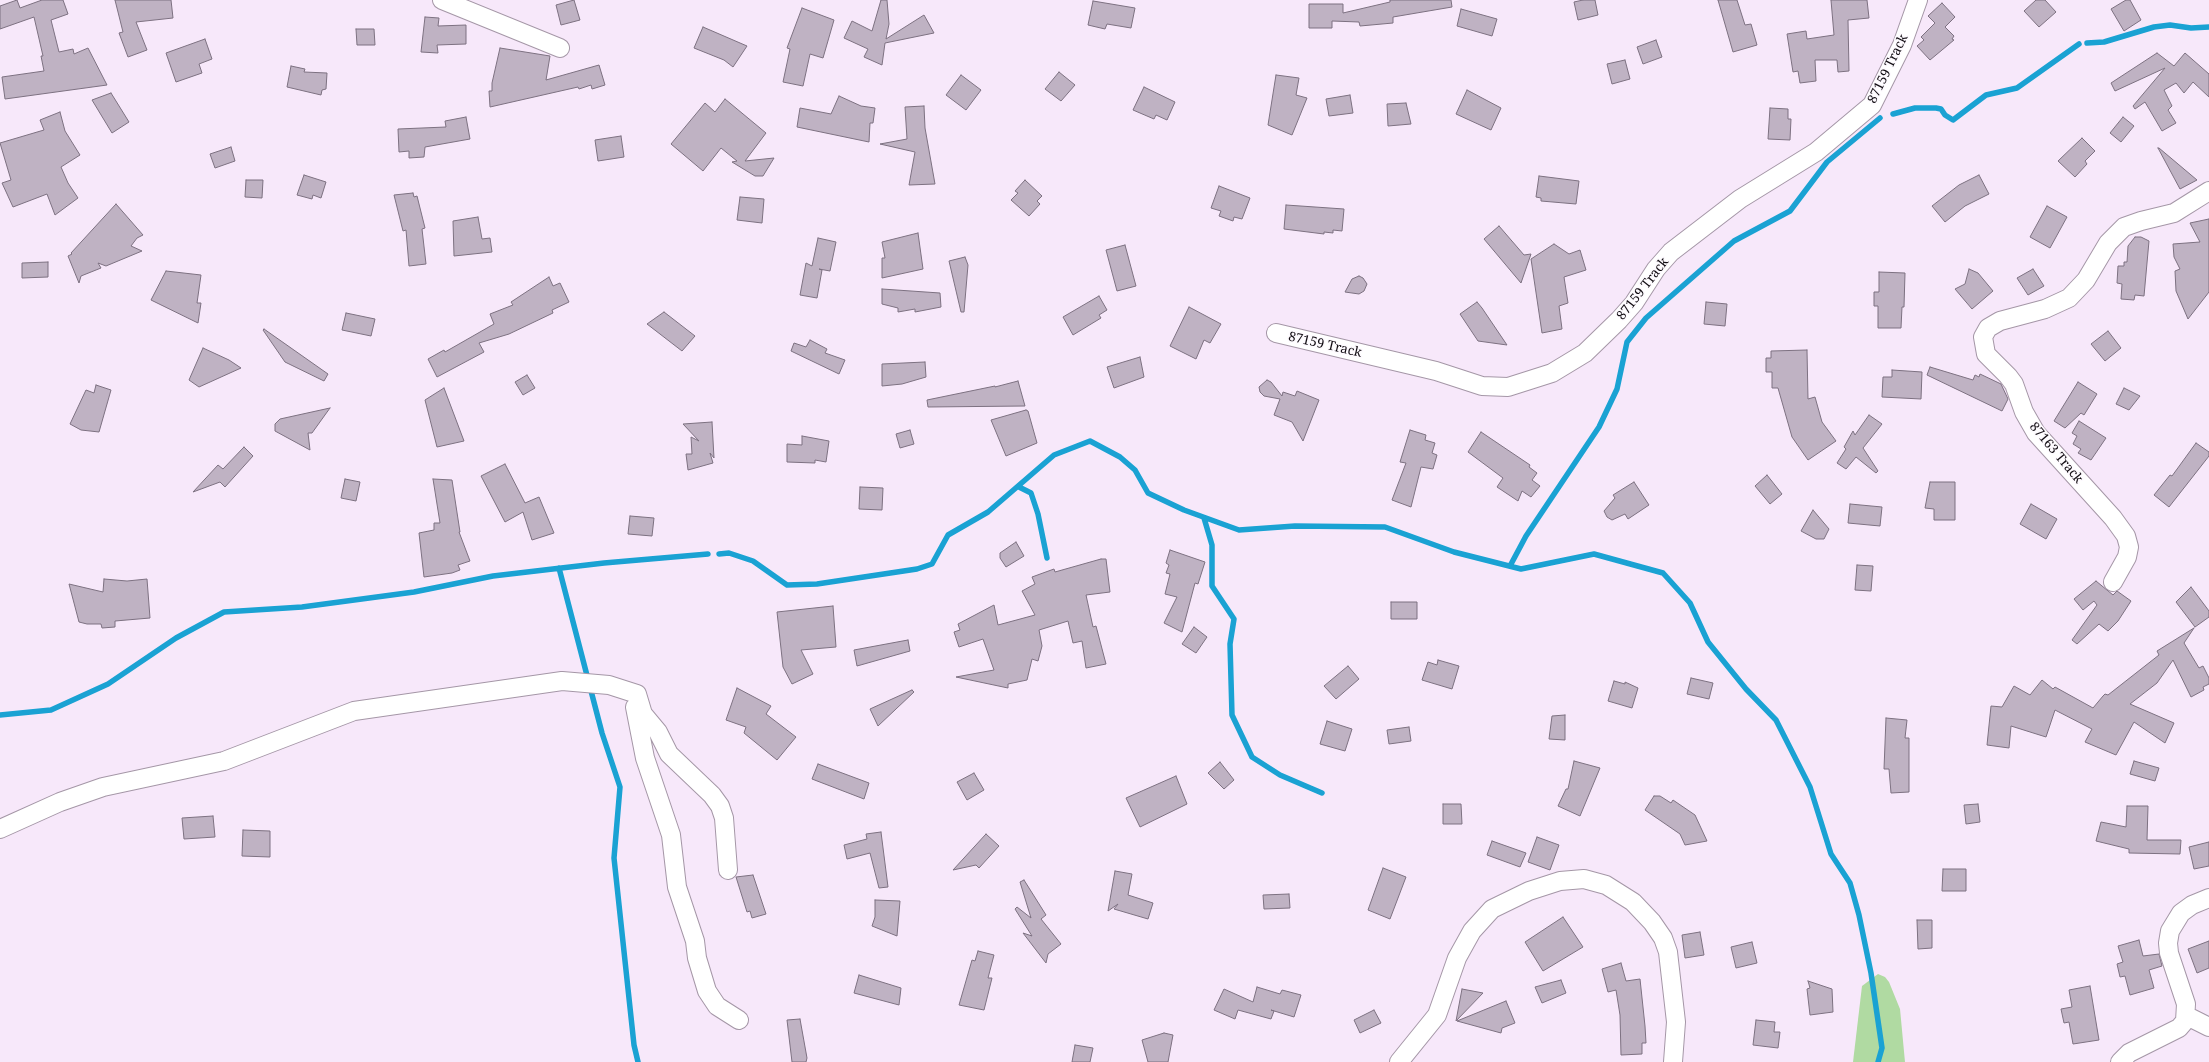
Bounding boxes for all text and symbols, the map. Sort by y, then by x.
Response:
street label: 87159 Track [1865,32,1911,106]
street label: 87159 Track [1614,255,1672,323]
street label: 87159 Track [1287,329,1363,361]
street label: 87163 Track [2026,419,2086,487]

